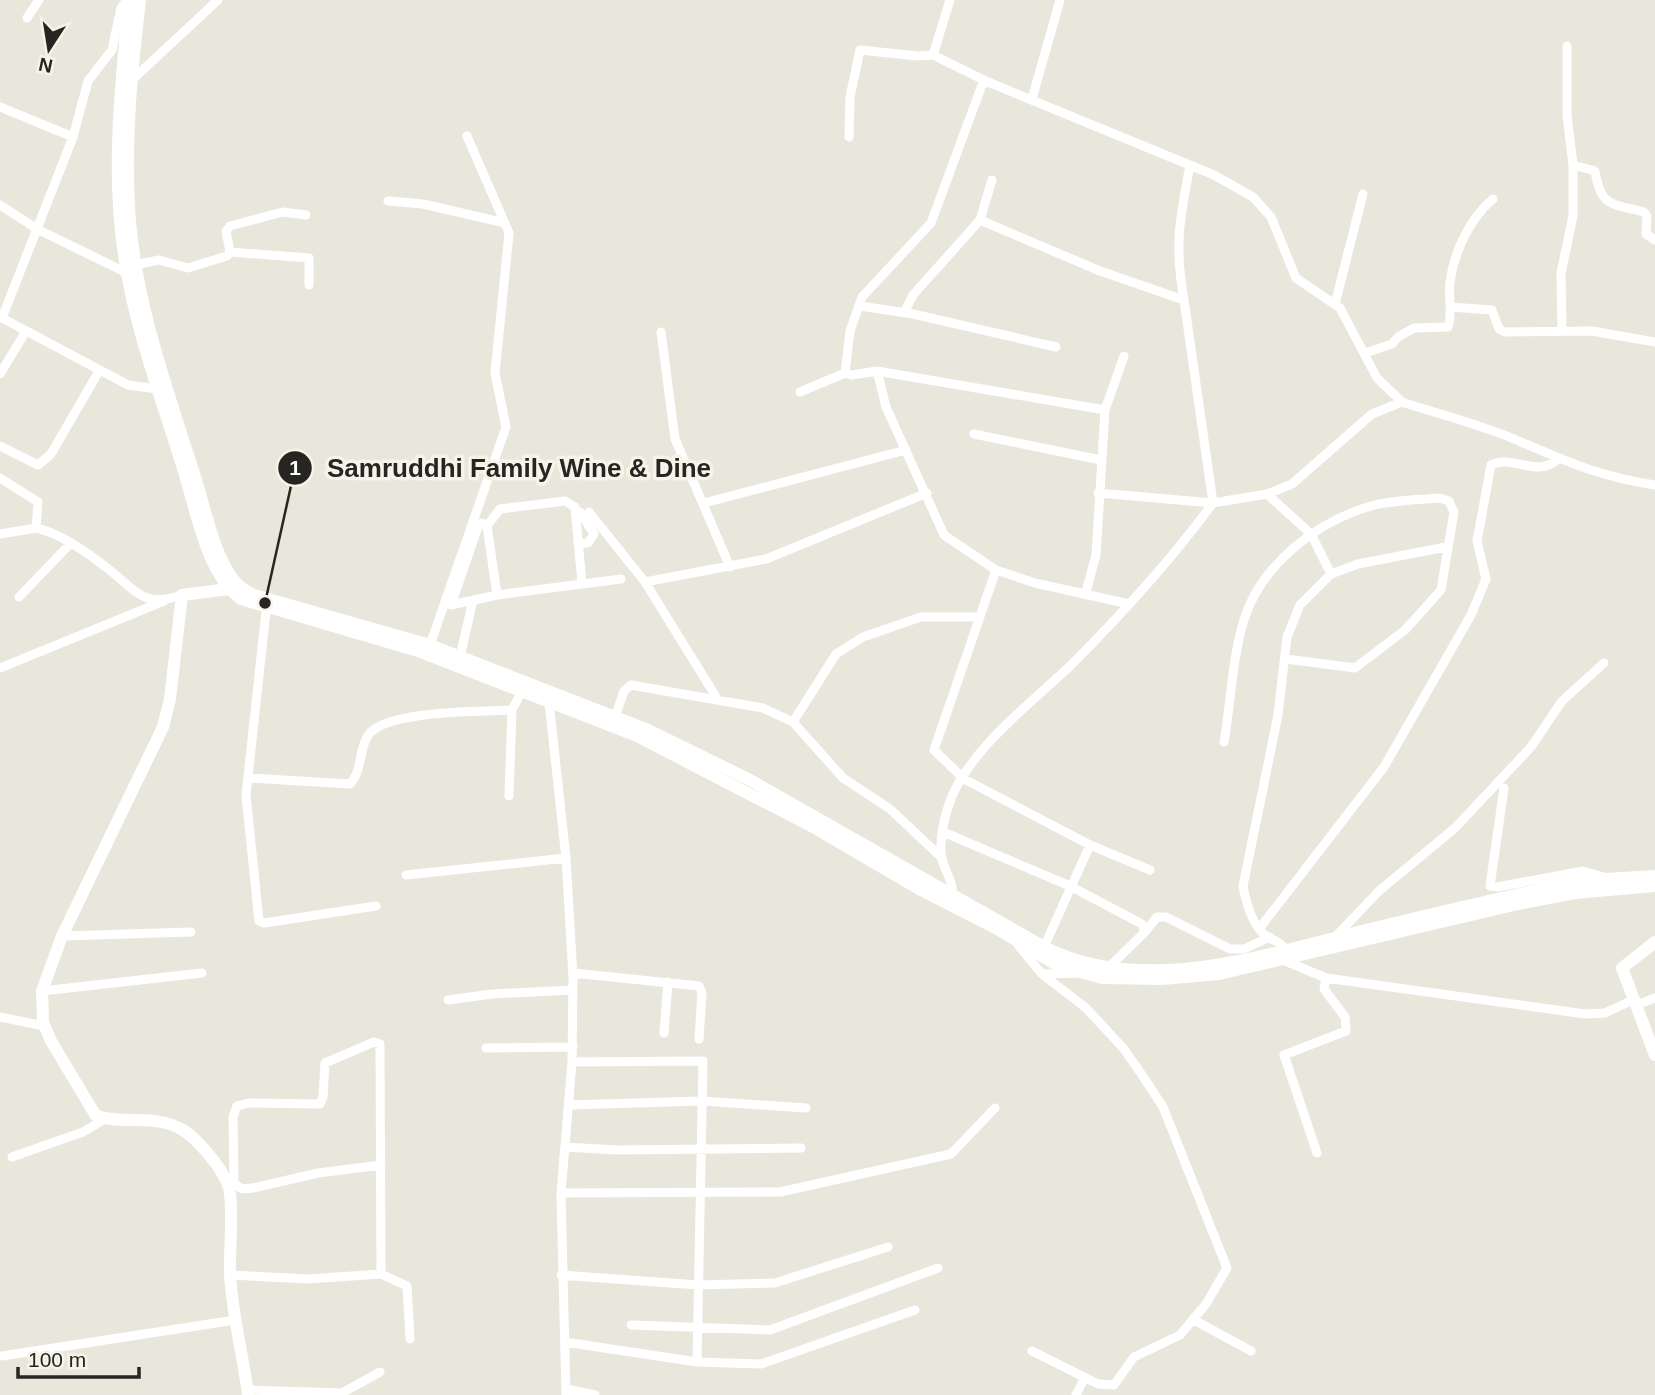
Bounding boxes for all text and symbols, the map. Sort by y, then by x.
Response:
north arrow [14,14,84,84]
text: N [37,53,54,77]
callout: Samruddhi Family Wine & Dine [278,444,725,491]
text: Samruddhi Family Wine & Dine [327,453,711,483]
text: 1 [289,456,301,479]
scale bar [18,1336,138,1380]
text: 100 m [28,1348,86,1371]

